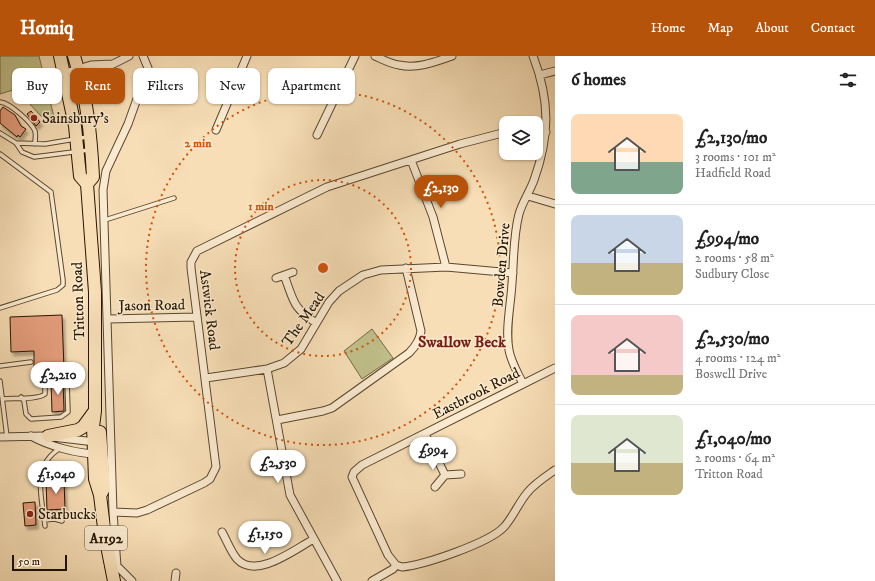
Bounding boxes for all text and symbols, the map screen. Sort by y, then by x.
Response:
text: Homiq [20,17,73,40]
text: Home [651,19,685,37]
text: Map [707,19,733,37]
text: About [755,19,789,37]
text: Contact [811,19,855,37]
chip: Buy [12,68,62,104]
chip: Rent [70,68,125,104]
chip: Filters [133,68,198,104]
chip: New [206,68,260,104]
chip: Apartment [268,68,355,104]
text: 6 homes [571,69,626,91]
icon: filters [837,69,859,91]
place label: Sainsbury's [42,109,109,128]
marker: Sainsbury's [29,113,39,123]
map controls [499,116,543,160]
button: layers [499,116,543,160]
text: £2,130/mo [695,127,767,149]
icon: home [603,130,651,178]
text: 2 min [185,136,212,151]
text: 3 rooms · 101 m² [695,149,776,165]
text: Hadfield Road [695,165,771,181]
pin: £2,130 [408,175,474,209]
text: £2,130 [423,180,459,196]
text: 1 min [248,199,274,214]
street label: Bowden Drive [488,222,515,308]
text: £994/mo [695,228,759,250]
icon: home [603,231,651,279]
text: 2 rooms · 58 m² [695,250,774,266]
street label: Tritton Road [68,261,89,340]
centre of rings [316,261,330,275]
text: Sudbury Close [695,266,769,282]
street label: Astwick Road [195,269,224,352]
street label: The Mead [278,288,329,350]
street label: Jason Road [117,295,186,316]
text: £2,530/mo [695,328,769,350]
icon: home [603,331,651,379]
district label: Swallow Beck [418,332,507,352]
text: 4 rooms · 124 m² [695,350,781,366]
pin: £2,210 [25,362,91,396]
street label: Eastbrook Road [429,363,524,424]
text: Boswell Drive [695,366,767,382]
text: £2,210 [39,367,77,383]
text: £1,040/mo [695,428,771,450]
icon: home [603,431,651,479]
pin: £994 [409,437,457,471]
text: £994 [418,442,448,458]
pin: £2,530 [245,450,311,484]
text: 2 rooms · 64 m² [695,450,775,466]
text: £2,530 [259,455,297,471]
pin: £1,040 [23,461,89,495]
text: £1,040 [37,466,75,482]
text: Tritton Road [695,466,763,482]
place label: Starbucks [38,505,96,524]
marker: Starbucks [25,509,35,519]
pin: £1,150 [232,521,298,555]
road number: A1192 [85,526,127,550]
text: £1,150 [247,526,283,542]
scale bar [12,553,67,572]
text: 50 m [18,555,40,569]

